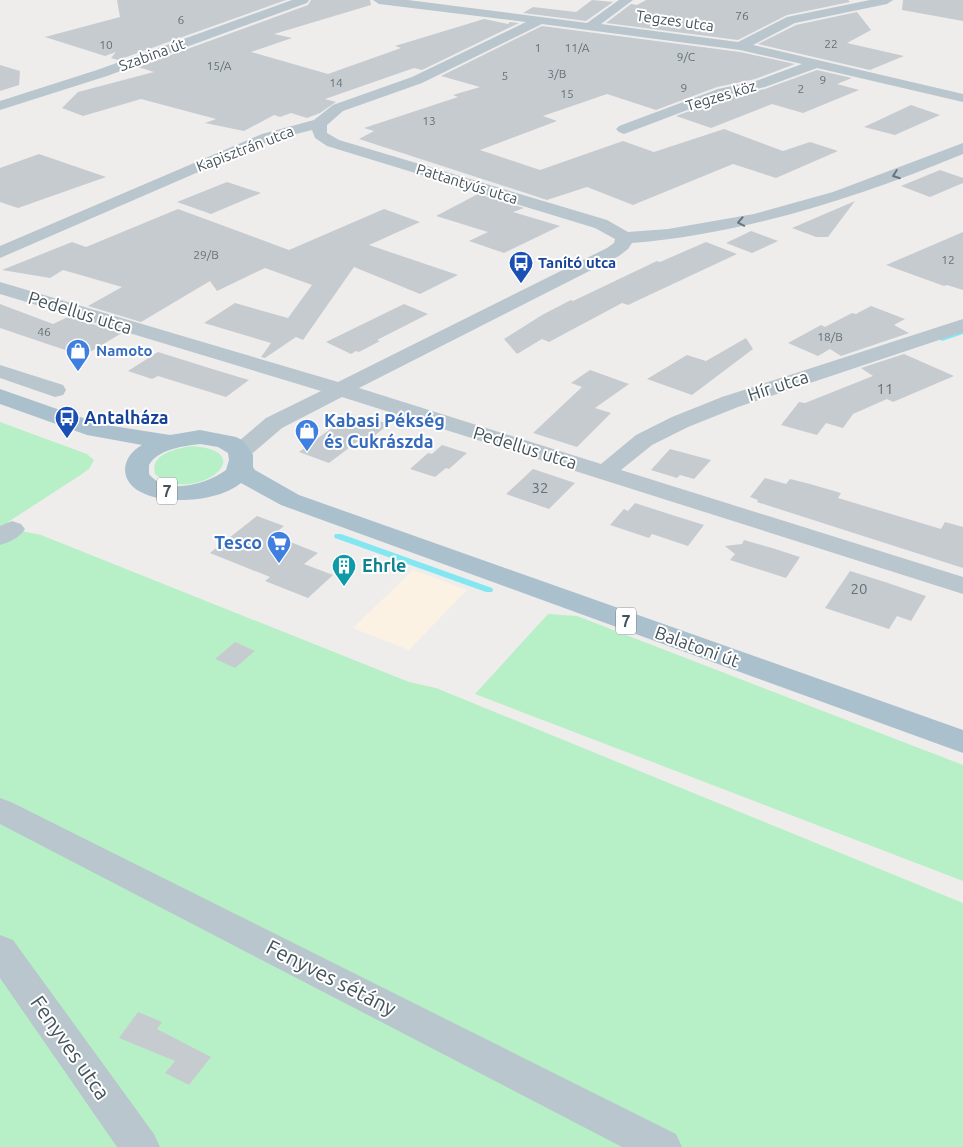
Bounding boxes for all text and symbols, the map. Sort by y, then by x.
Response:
street label: Tegzes utca [635,7,715,34]
house number: 76 [735,9,749,22]
house number: 6 [178,13,185,26]
street label: Szabina út [116,35,187,74]
house number: 22 [824,37,838,50]
house number: 10 [99,38,113,51]
house number: 1 [535,41,541,54]
house number: 11/A [564,41,590,54]
house number: 9/C [677,50,696,63]
house number: 15/A [206,59,232,72]
house number: 3/B [548,67,566,80]
house number: 5 [502,69,508,82]
house number: 9 [820,73,826,86]
house number: 14 [329,76,343,89]
street label: Tegzes köz [684,77,758,114]
house number: 9 [681,81,687,94]
house number: 2 [798,82,804,95]
house number: 15 [560,87,574,100]
house number: 13 [422,114,436,127]
street label: Kapisztrán utca [194,122,296,175]
street label: Pattantyús utca [414,160,520,207]
one-way arrow [893,169,901,179]
one-way arrow [736,216,745,226]
house number: 29/B [193,248,219,261]
bus stop icon: Tanító utca [508,250,534,284]
house number: 12 [941,253,955,266]
place label: Tanító utca [538,254,616,271]
street label: Pedellus utca [26,287,135,337]
house number: 46 [37,325,51,338]
house number: 18/B [817,330,843,343]
shop icon: Namoto [65,338,91,372]
place label: Namoto [96,342,153,359]
street label: Hír utca [745,366,811,404]
house number: 11 [877,380,893,397]
bus stop icon: Antalháza [54,405,80,439]
place label: Antalháza [84,407,169,427]
place label: Kabasi Pékség és Cukrászda [324,410,445,451]
shop icon: Kabasi Pékség és Cukrászda [294,418,320,452]
street label: Pedellus utca [471,422,580,472]
road number: 7 [157,478,177,504]
house number: 32 [532,479,548,496]
supermarket icon: Tesco [266,530,292,564]
place label: Tesco [214,532,262,552]
building icon: Ehrle [331,553,357,587]
place label: Ehrle [362,555,406,575]
house number: 20 [851,580,867,597]
road number: 7 [616,608,636,634]
street label: Balatoni út [652,622,742,671]
street label: Fenyves sétány [263,934,400,1020]
street label: Fenyves utca [26,991,115,1104]

